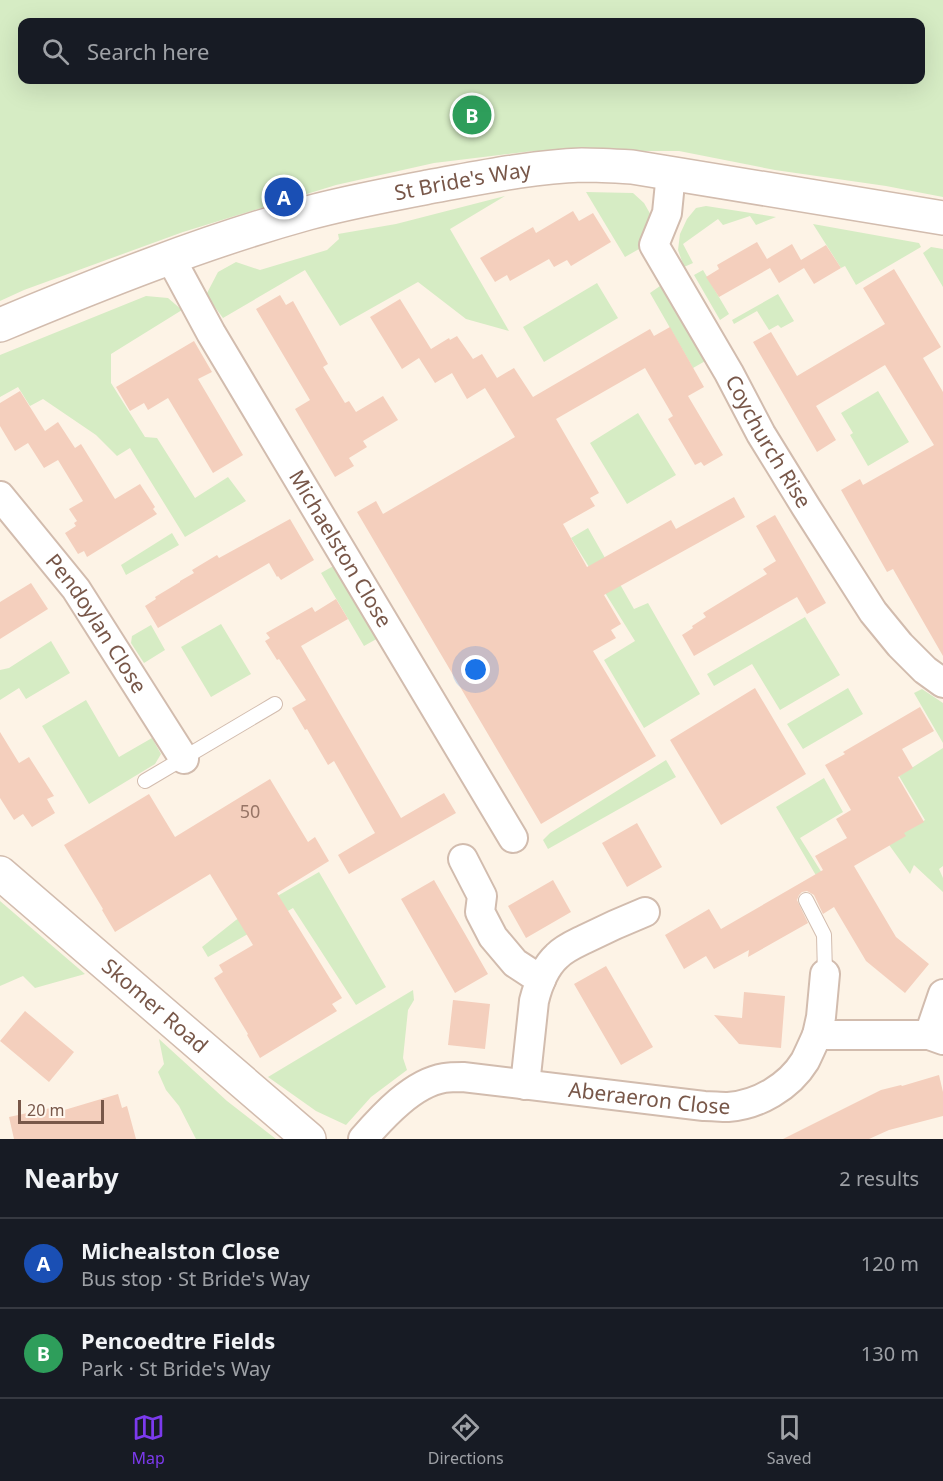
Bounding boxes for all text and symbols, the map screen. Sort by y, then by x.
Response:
search box [18,18,925,84]
icon: search [39,35,72,68]
text: Search here [87,36,209,66]
pin: B [452,92,492,138]
street label: St Bride's Way [392,155,533,206]
pin: A [264,174,304,220]
street label: Coychurch Rise [719,370,818,513]
street label: Michaelston Close [283,465,399,632]
street label: Pendoylan Close [40,547,154,698]
your location [461,655,490,684]
house number: 50 [240,799,260,823]
street label: Skomer Road [96,952,214,1059]
street label: Aberaeron Close [567,1075,731,1120]
scale bar [18,1097,104,1124]
text: 20 m [27,1099,64,1121]
text: Nearby [24,1160,119,1196]
text: 2 results [839,1165,919,1192]
text: Michealston Close [81,1235,280,1265]
text: A [37,1250,50,1277]
text: 120 m [861,1250,919,1277]
text: Bus stop · St Bride's Way [81,1265,310,1292]
text: Pencoedtre Fields [81,1325,275,1355]
text: B [37,1340,50,1367]
text: 130 m [861,1340,919,1367]
text: Park · St Bride's Way [81,1355,271,1382]
tab: Map [131,1411,165,1469]
tab: Directions [428,1411,504,1469]
tab: Saved [767,1411,811,1469]

